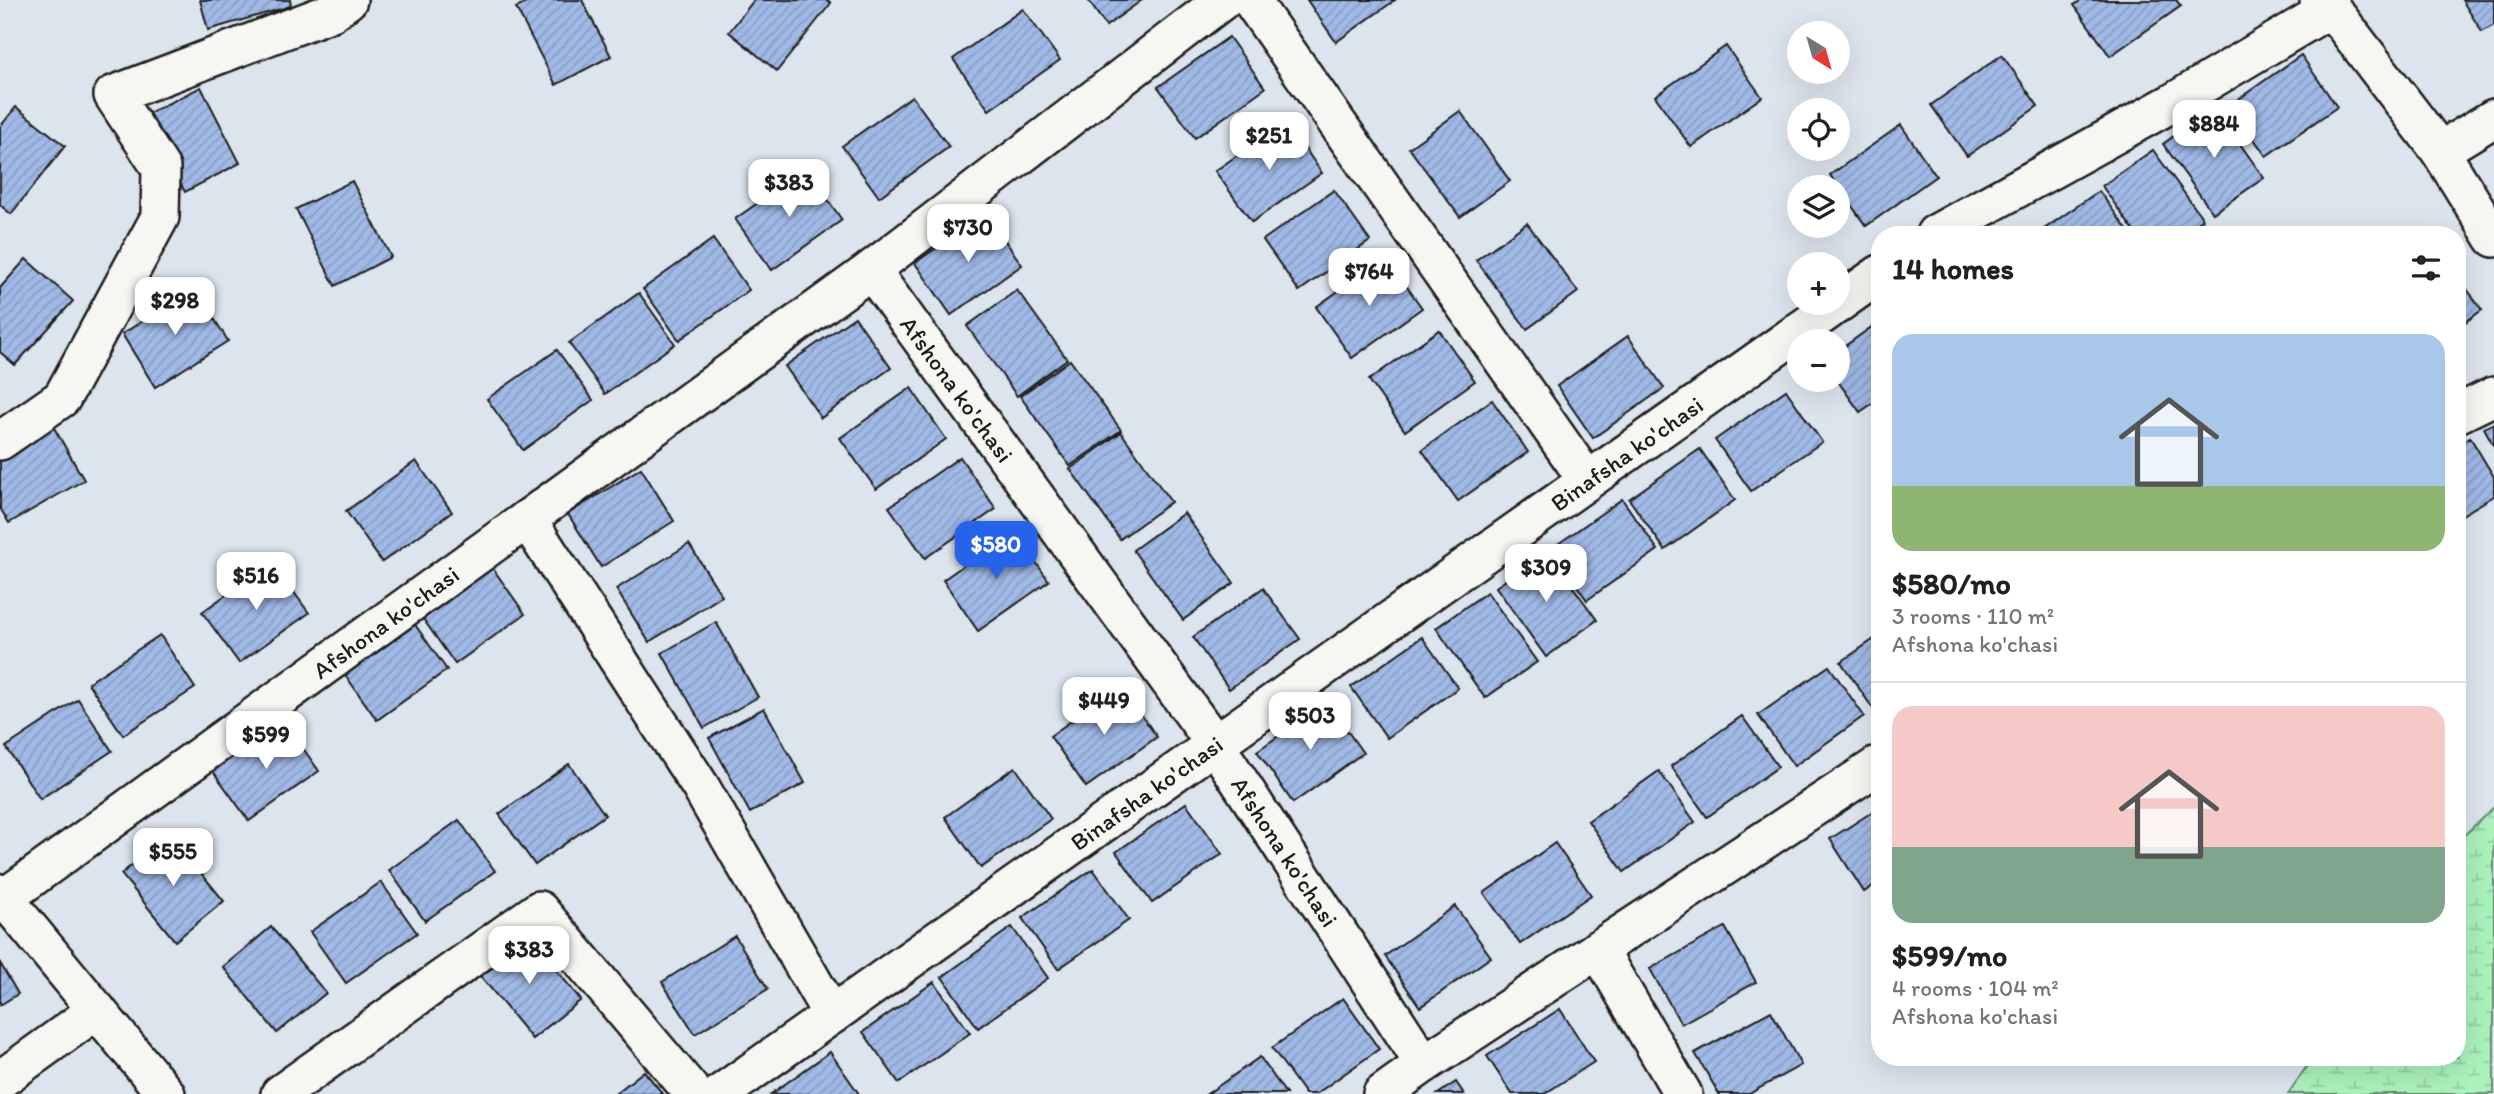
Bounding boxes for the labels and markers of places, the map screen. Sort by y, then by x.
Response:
pin: $884 [2173,100,2255,160]
pin: $251 [1228,113,1310,172]
pin: $383 [748,160,830,219]
pin: $730 [927,204,1009,264]
pin: $764 [1328,248,1410,308]
pin: $298 [134,278,216,337]
pin: $580 [955,522,1037,581]
pin: $309 [1505,544,1587,604]
pin: $516 [215,552,297,612]
pin: $449 [1063,678,1145,737]
pin: $503 [1269,692,1351,752]
pin: $599 [225,712,307,771]
pin: $555 [132,828,214,888]
pin: $383 [488,926,570,986]

